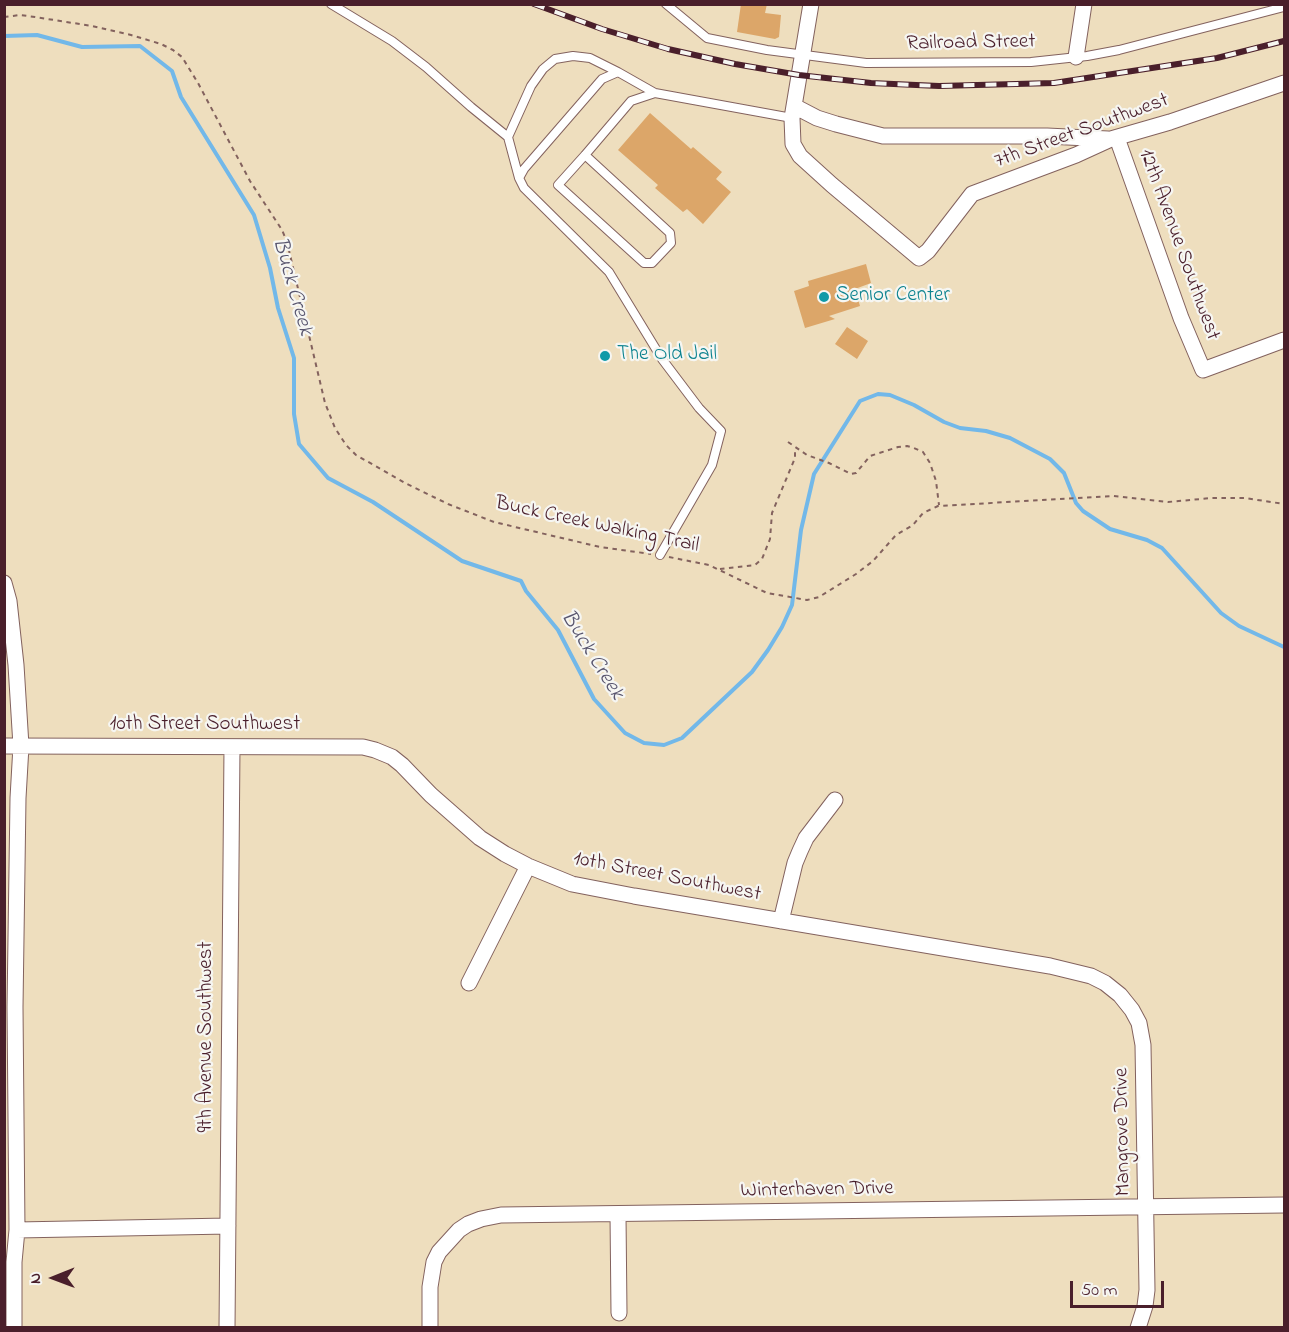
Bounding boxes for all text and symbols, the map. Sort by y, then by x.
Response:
street label: Railroad Street [906,30,1036,58]
street label: 7th Street Southwest [992,89,1172,175]
street label: 12th Avenue Southwest [1132,146,1224,344]
water label: Buck Creek [264,235,318,339]
place label: Senior Center [836,284,950,310]
marker: Senior Center [817,290,831,304]
place label: The Old Jail [617,343,717,369]
marker: The Old Jail [598,349,612,363]
street label: Buck Creek Walking Trail [493,492,701,560]
water label: Buck Creek [553,606,629,706]
street label: 10th Street Southwest [110,713,300,739]
street label: 10th Street Southwest [571,847,763,909]
street label: 9th Avenue Southwest [195,942,221,1132]
street label: Mangrove Drive [1110,1068,1138,1196]
street label: Winterhaven Drive [740,1177,894,1205]
north arrow [24,1248,84,1308]
scale bar [1073,1269,1168,1307]
text: N [24,1273,48,1284]
text: 50 m [1081,1278,1118,1304]

